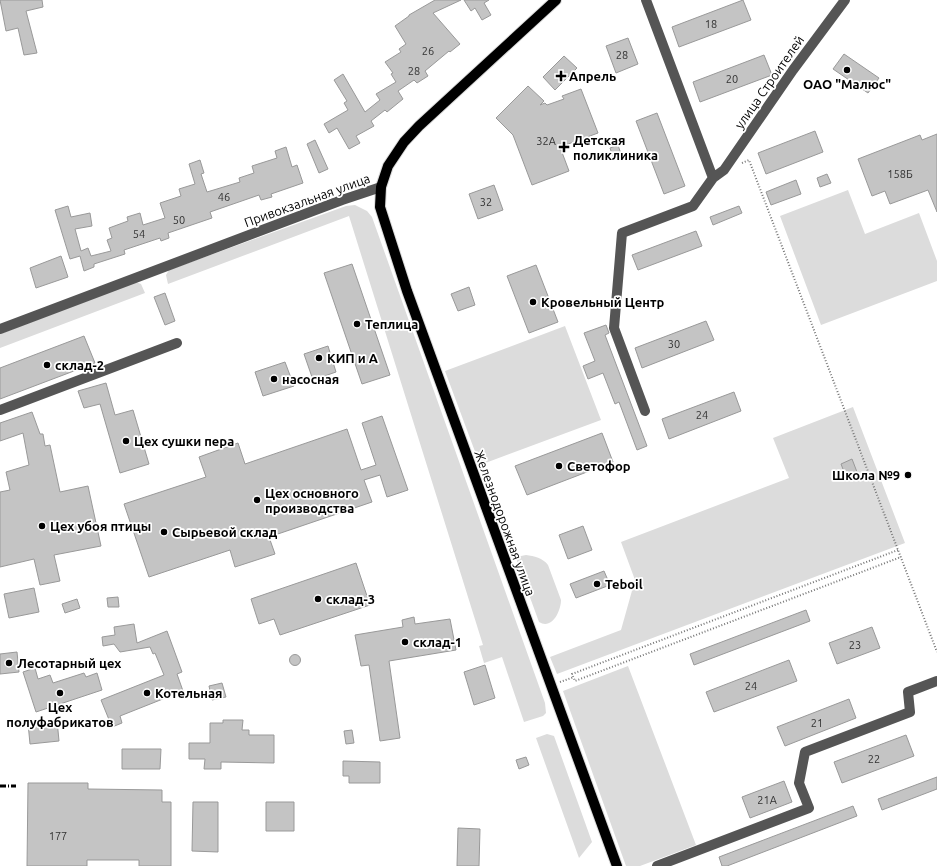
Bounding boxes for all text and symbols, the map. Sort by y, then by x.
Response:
house number: 18 [705,18,717,30]
street label: улица Строителей [732,33,806,131]
house number: 26 [422,45,434,57]
house number: 28 [616,49,628,61]
house number: 28 [408,65,420,77]
marker: ОАО "Малюс" [842,65,852,75]
place label: Апрель [569,69,616,83]
marker: Апрель [556,71,566,81]
house number: 20 [726,73,738,85]
place label: ОАО "Малюс" [803,77,891,91]
place label: Детская поликлиника [573,133,658,162]
house number: 32А [536,135,557,147]
marker: Детская поликлиника [558,141,570,153]
house number: 158Б [887,168,913,180]
street label: Привокзальная улица [242,171,372,229]
house number: 46 [218,191,230,203]
house number: 32 [480,196,492,208]
house number: 50 [173,214,185,226]
house number: 54 [133,228,145,240]
place label: Кровельный Центр [541,295,664,309]
marker: Кровельный Центр [528,297,538,307]
place label: Теплица [365,317,418,331]
marker: Теплица [352,319,362,329]
house number: 30 [668,338,680,350]
place label: КИП и А [327,351,379,365]
marker: КИП и А [314,353,324,363]
place label: склад-2 [55,358,104,372]
marker: склад-2 [42,360,52,370]
place label: насосная [282,372,339,386]
marker: насосная [269,374,279,384]
house number: 24 [696,409,708,421]
place label: Цех сушки пера [134,434,234,448]
marker: Цех сушки пера [121,436,131,446]
street label: Железнодорожная улица [472,448,538,598]
place label: Светофор [567,459,631,473]
marker: Светофор [554,461,564,471]
place label: Школа №9 [832,468,900,482]
marker: Школа №9 [903,470,913,480]
place label: Цех основного производства [265,486,359,515]
marker: Цех основного производства [252,495,262,505]
place label: Цех убоя птицы [50,519,151,533]
marker: Цех убоя птицы [37,521,47,531]
place label: Сырьевой склад [172,525,278,539]
marker: Сырьевой склад [159,527,169,537]
place label: Teboil [605,577,643,591]
marker: Teboil [592,579,602,589]
place label: склад-3 [326,592,375,606]
marker: склад-3 [313,594,323,604]
place label: склад-1 [413,635,462,649]
marker: склад-1 [400,637,410,647]
house number: 23 [849,639,861,651]
place label: Лесотарный цех [17,656,121,670]
marker: Лесотарный цех [4,658,14,668]
house number: 24 [745,680,757,692]
place label: Котельная [155,686,223,700]
marker: Цех полуфабрикатов [55,688,65,698]
marker: Котельная [142,688,152,698]
place label: Цех полуфабрикатов [6,700,114,729]
house number: 21 [811,717,823,729]
house number: 22 [868,753,880,765]
house number: 21А [757,794,778,806]
house number: 177 [49,830,67,842]

